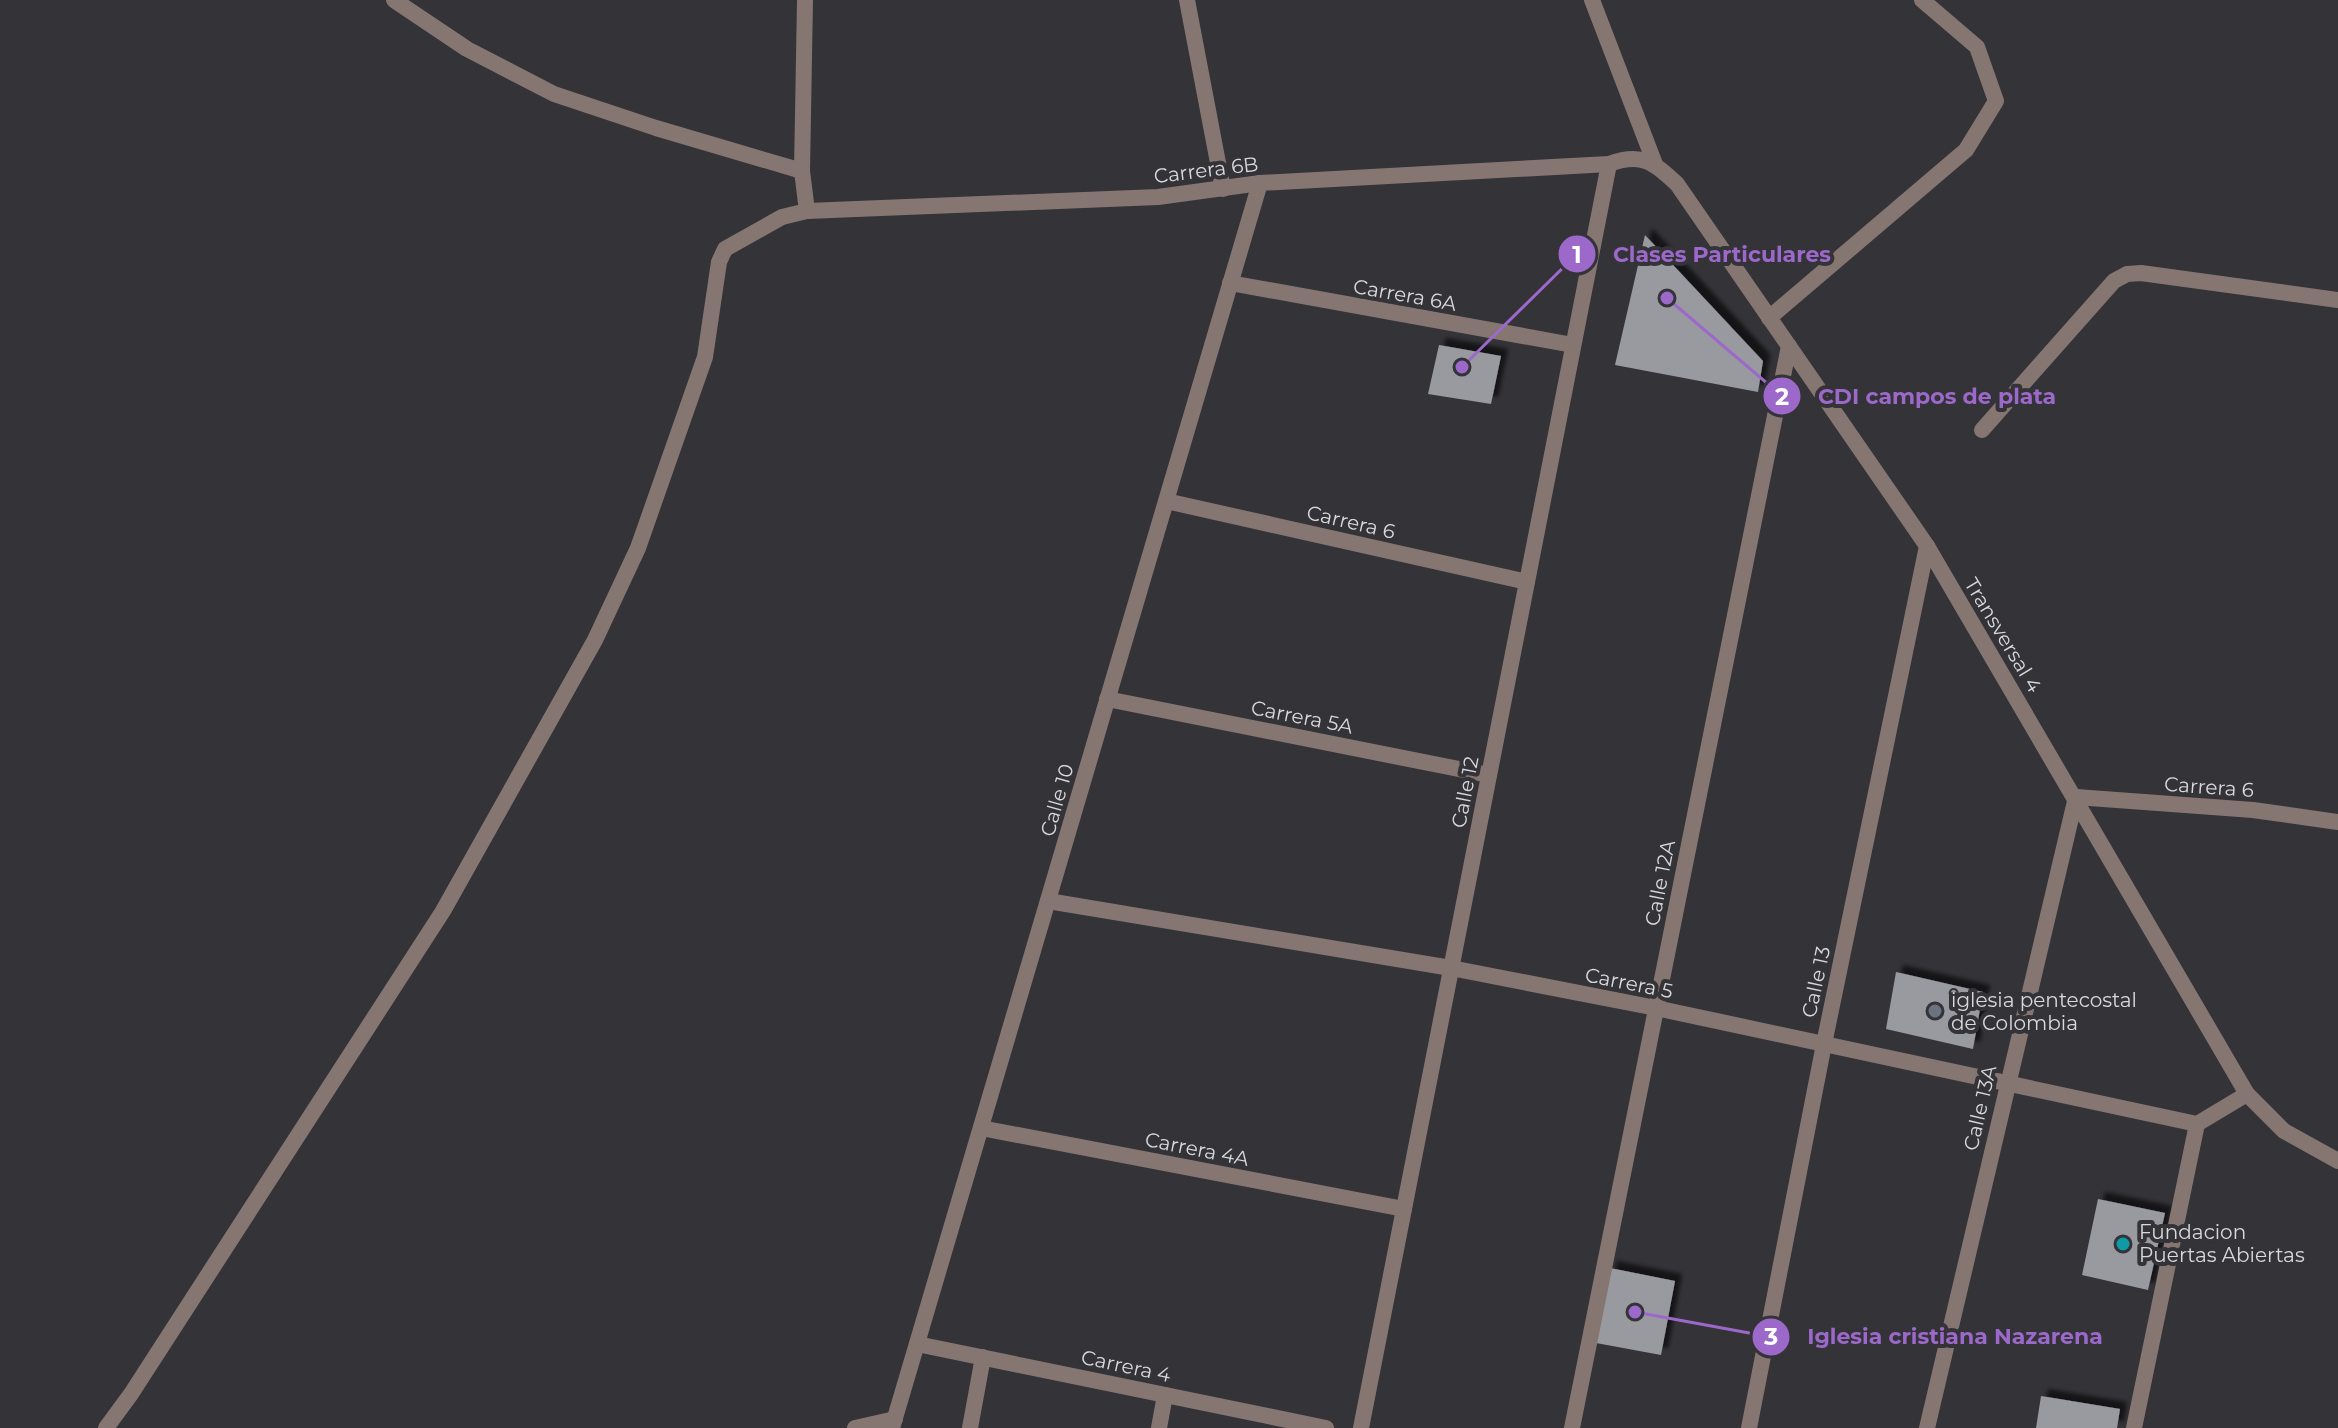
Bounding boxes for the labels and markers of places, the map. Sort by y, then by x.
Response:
callout: Clases Particulares [1557,231,1847,277]
callout: CDI campos de plata [1762,373,2072,419]
place label: iglesia pentecostal de Colombia [1951,988,2137,1035]
marker: iglesia pentecostal de Colombia [1926,1002,1944,1020]
place label: Fundacion Puertas Abiertas [2139,1220,2305,1267]
marker: Fundacion Puertas Abiertas [2114,1235,2132,1253]
callout: Iglesia cristiana Nazarena [1751,1314,2118,1360]

